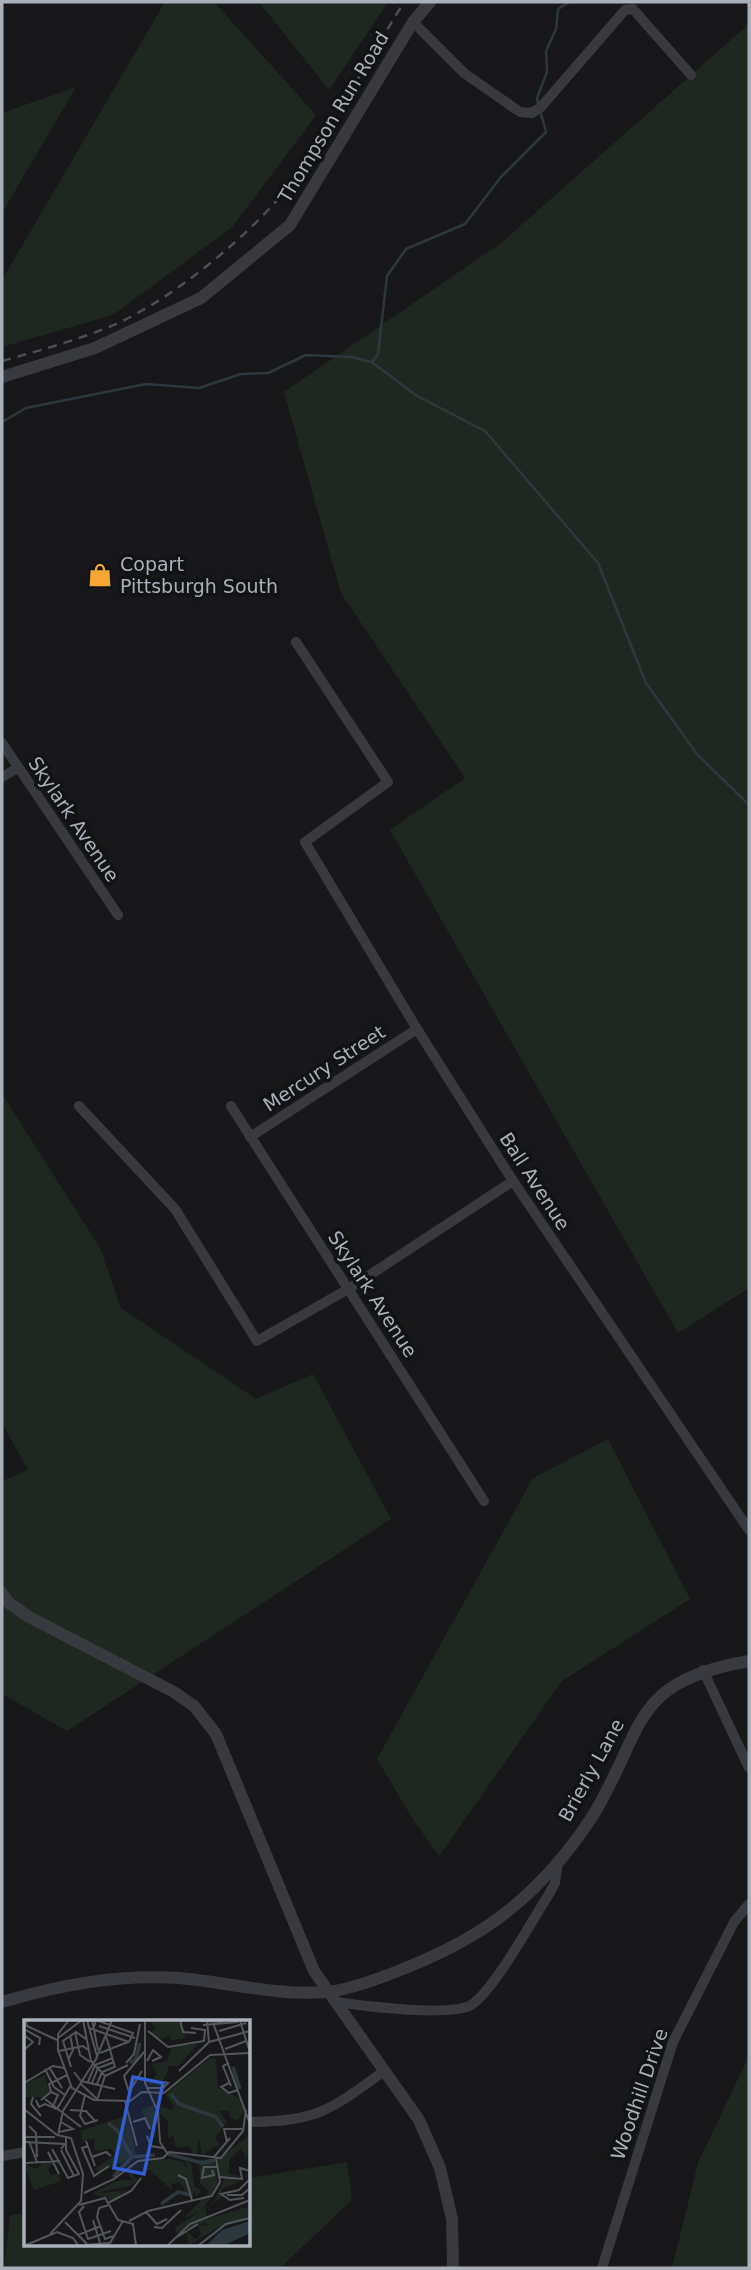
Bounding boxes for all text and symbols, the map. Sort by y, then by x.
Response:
street label: Thompson Run Road [273,27,393,207]
place label: Copart Pittsburgh South [120,553,278,597]
shop icon: Copart Pittsburgh South [86,561,114,589]
street label: Skylark Avenue [24,752,124,886]
street label: Mercury Street [259,1020,389,1116]
street label: Ball Avenue [495,1128,575,1234]
street label: Skylark Avenue [324,1227,422,1361]
street label: Brierly Lane [554,1715,628,1825]
inset map [24,2020,250,2246]
street label: Woodhill Drive [606,2025,672,2163]

